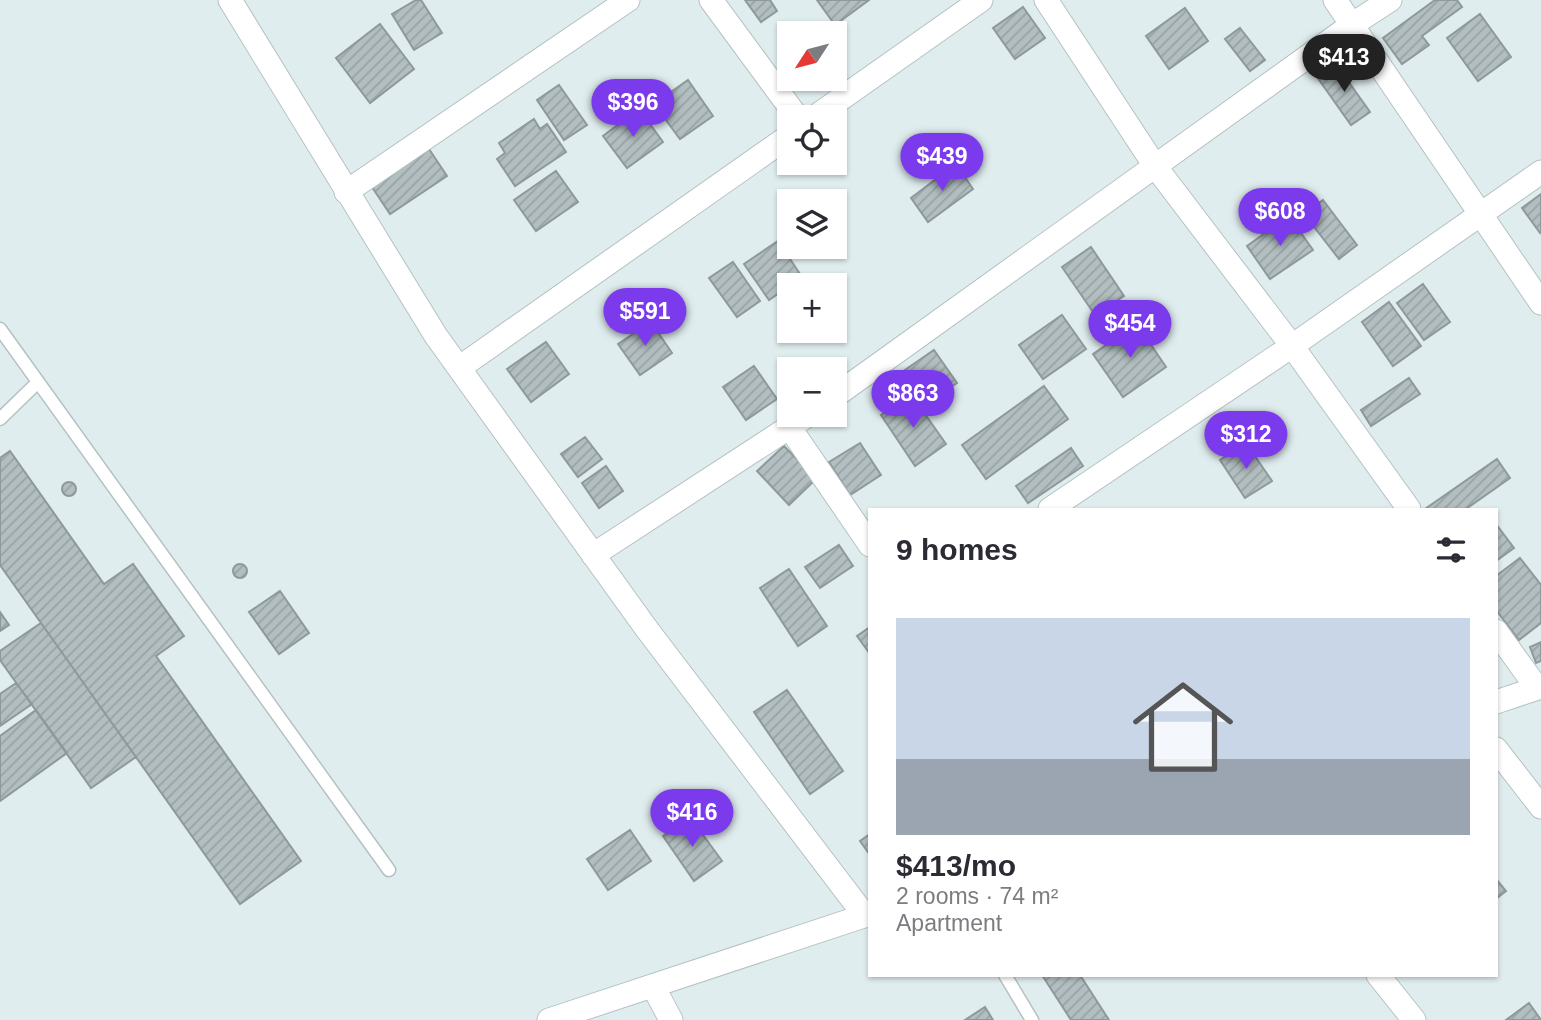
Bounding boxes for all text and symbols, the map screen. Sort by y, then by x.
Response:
north arrow [777,21,847,91]
map controls [777,21,847,427]
pin: $413 [1303,34,1385,94]
text: $413 [1318,44,1370,70]
pin: $396 [592,80,674,139]
text: $396 [607,89,659,115]
button: locate [777,105,847,175]
pin: $439 [901,134,983,193]
text: $439 [916,143,968,169]
pin: $608 [1239,188,1321,248]
button: layers [777,189,847,259]
text: $608 [1254,198,1306,224]
button: + [777,273,847,343]
pin: $591 [604,288,686,348]
text: $591 [619,298,671,324]
pin: $454 [1089,300,1171,360]
text: $454 [1104,310,1156,336]
button: − [777,357,847,427]
pin: $863 [872,370,954,430]
text: $863 [887,380,939,406]
pin: $312 [1205,412,1287,471]
text: $312 [1220,421,1272,447]
icon: filters [1432,531,1470,569]
text: 9 homes [896,533,1018,566]
icon: home [1120,664,1246,790]
pin: $416 [651,790,733,849]
text: $416 [666,799,718,825]
text: $413/mo [896,849,1016,882]
text: 2 rooms · 74 m² [896,883,1058,909]
text: Apartment [896,910,1002,936]

